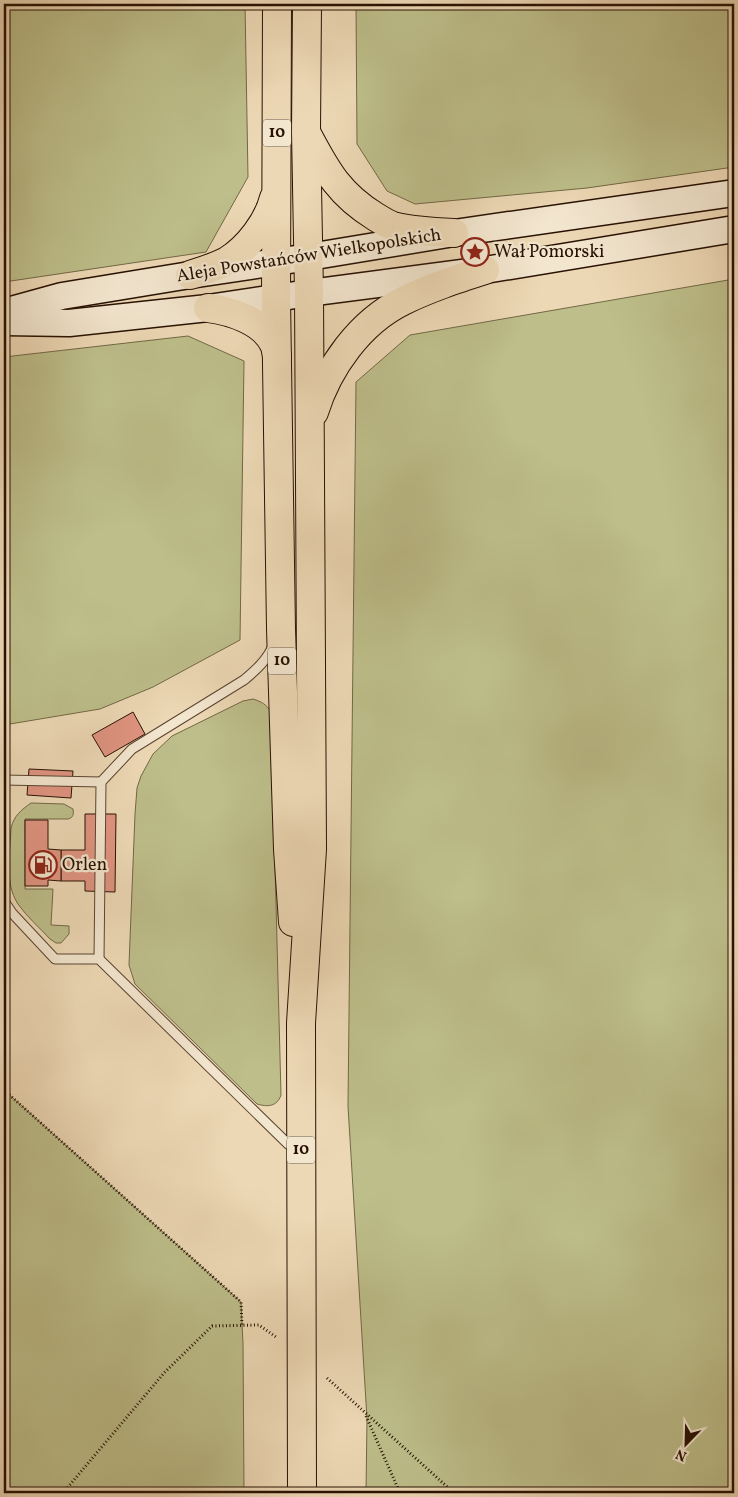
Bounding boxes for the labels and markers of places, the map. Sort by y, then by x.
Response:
place icon: Wał Pomorski [460,237,490,267]
place label: Wał Pomorski [494,240,604,265]
fuel station icon: Orlen [28,850,58,880]
place label: Orlen [62,853,108,878]

